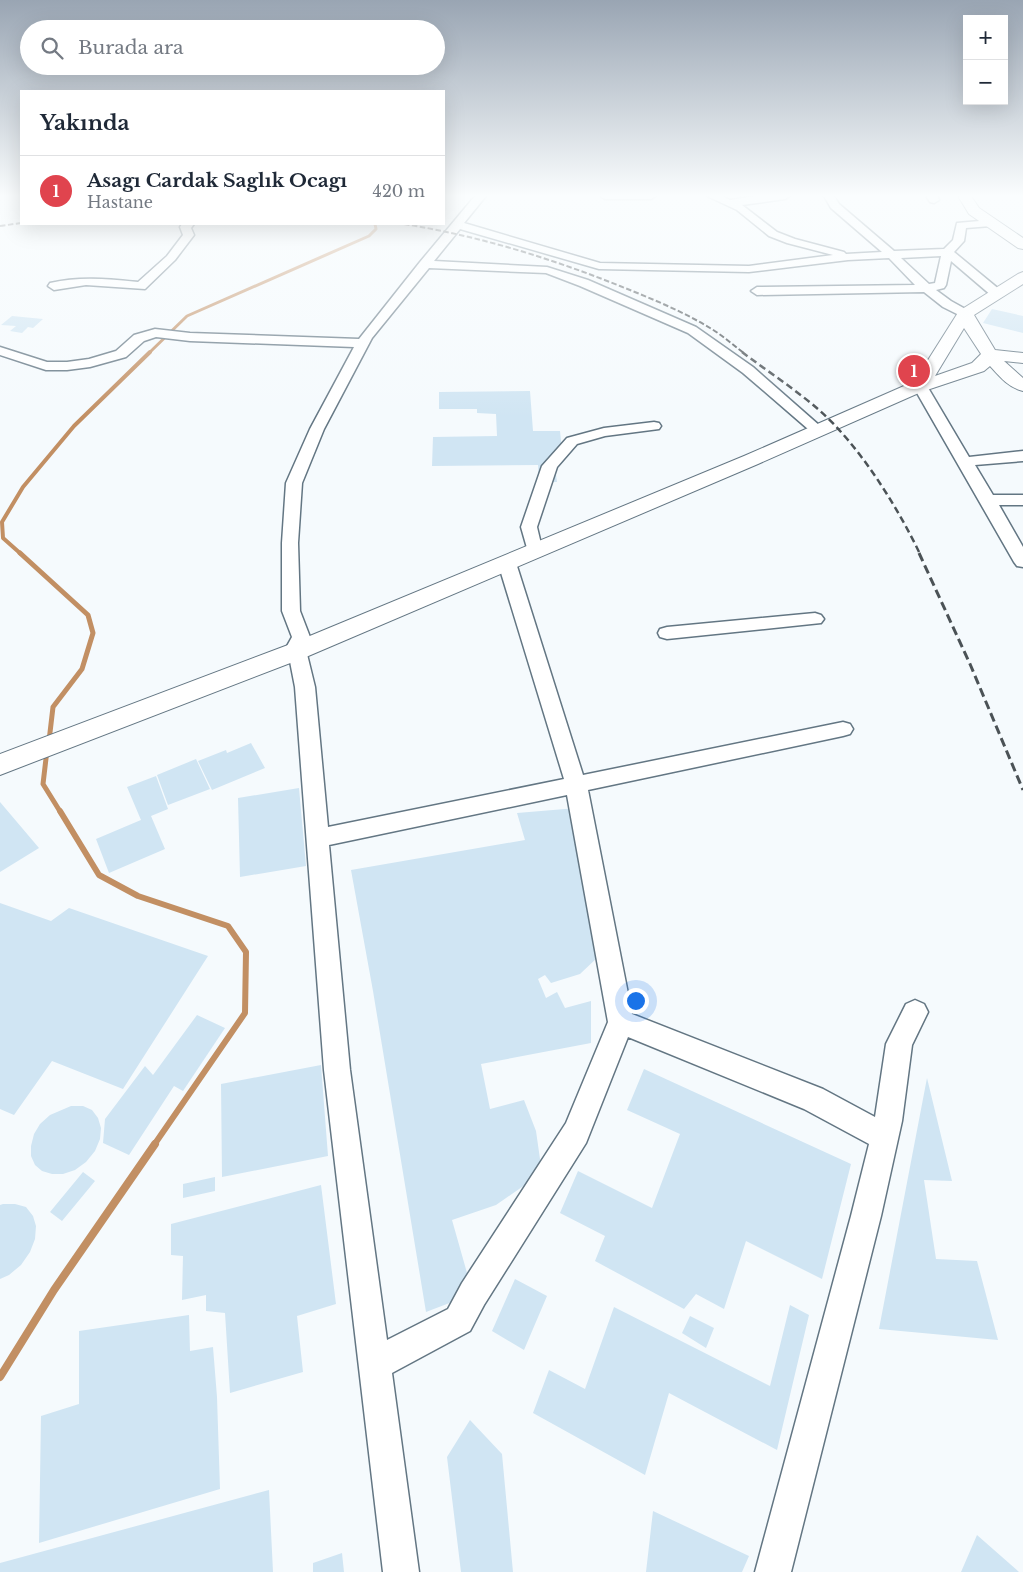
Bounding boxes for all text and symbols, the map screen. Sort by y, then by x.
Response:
map controls [963,15,1008,105]
button: + [963,15,1008,60]
search box [20,20,445,75]
icon: search [38,34,66,62]
text: Burada ara [78,36,184,59]
button: − [963,60,1008,105]
text: Yakında [40,110,130,136]
text: Asagı Cardak Saglık Ocagı [87,169,347,192]
text: 1 [53,181,59,201]
text: 420 m [373,181,425,201]
text: Hastane [87,192,153,212]
pin: 1 [898,352,930,390]
your location [623,988,649,1014]

